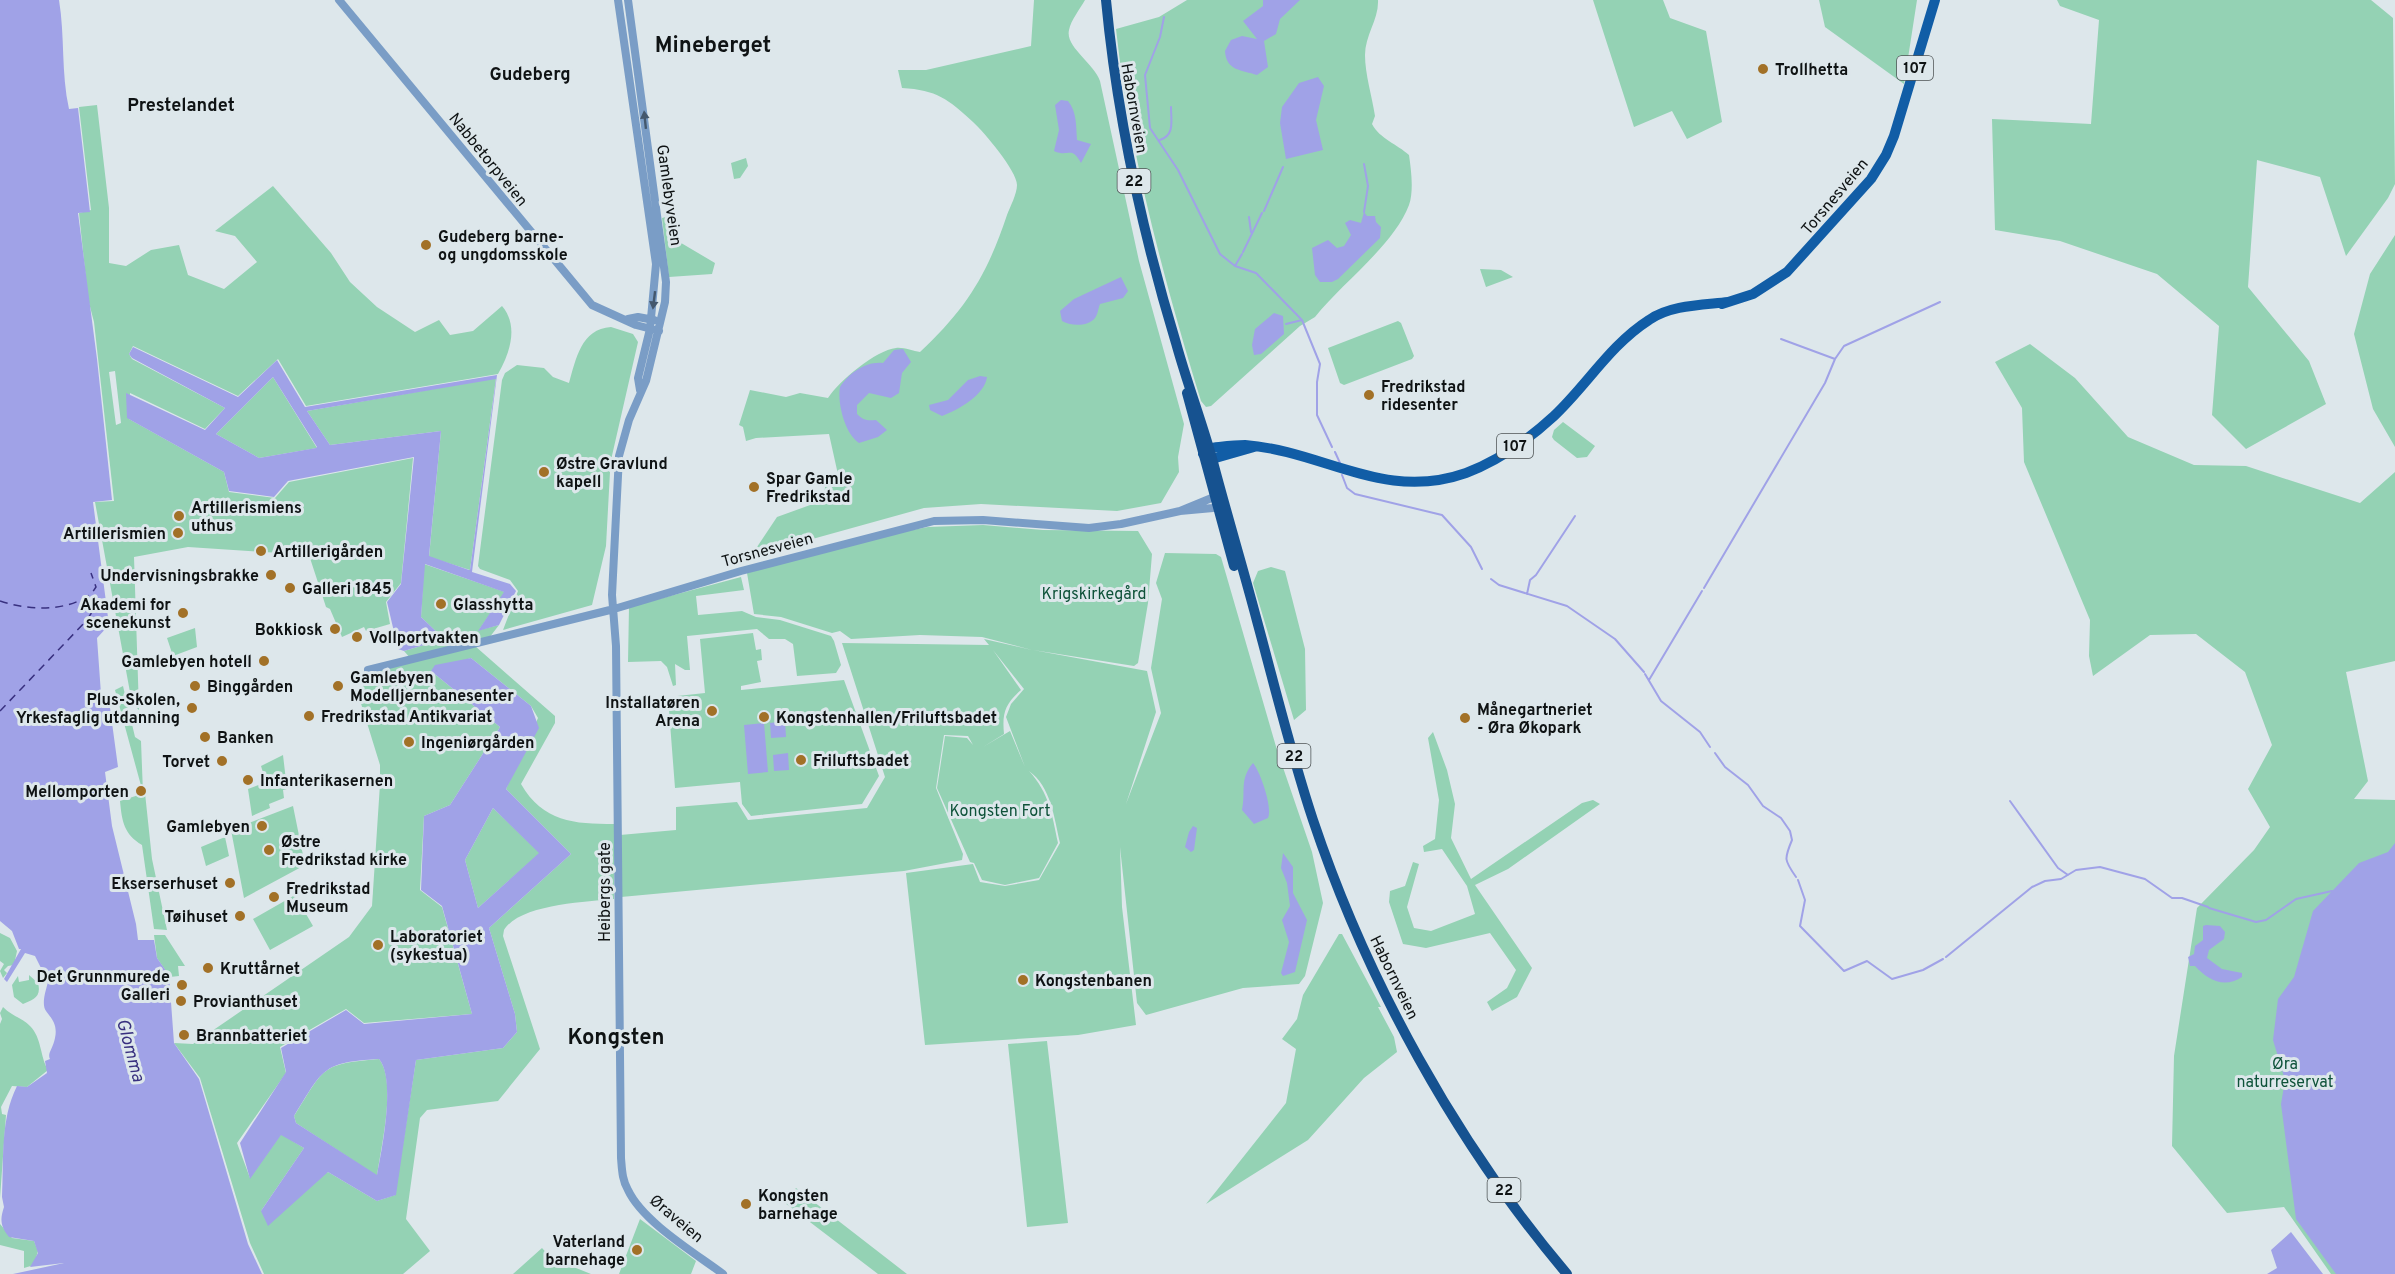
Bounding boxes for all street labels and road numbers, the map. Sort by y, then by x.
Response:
road number: 107 [1897,56,1933,80]
street label: Habornveien [1115,62,1151,155]
street label: Nabbetorpveien [444,110,531,211]
street label: Gamlebyveien [651,143,685,247]
street label: Torsnesveien [1798,155,1873,240]
road number: 22 [1118,169,1150,193]
road number: 107 [1497,434,1533,458]
street label: Torsnesveien [720,529,815,573]
road number: 22 [1278,744,1310,768]
street label: Heibergs gate [596,842,616,942]
street label: Habornveien [1364,933,1422,1023]
road number: 22 [1488,1178,1520,1202]
street label: Øraveien [645,1191,707,1248]

